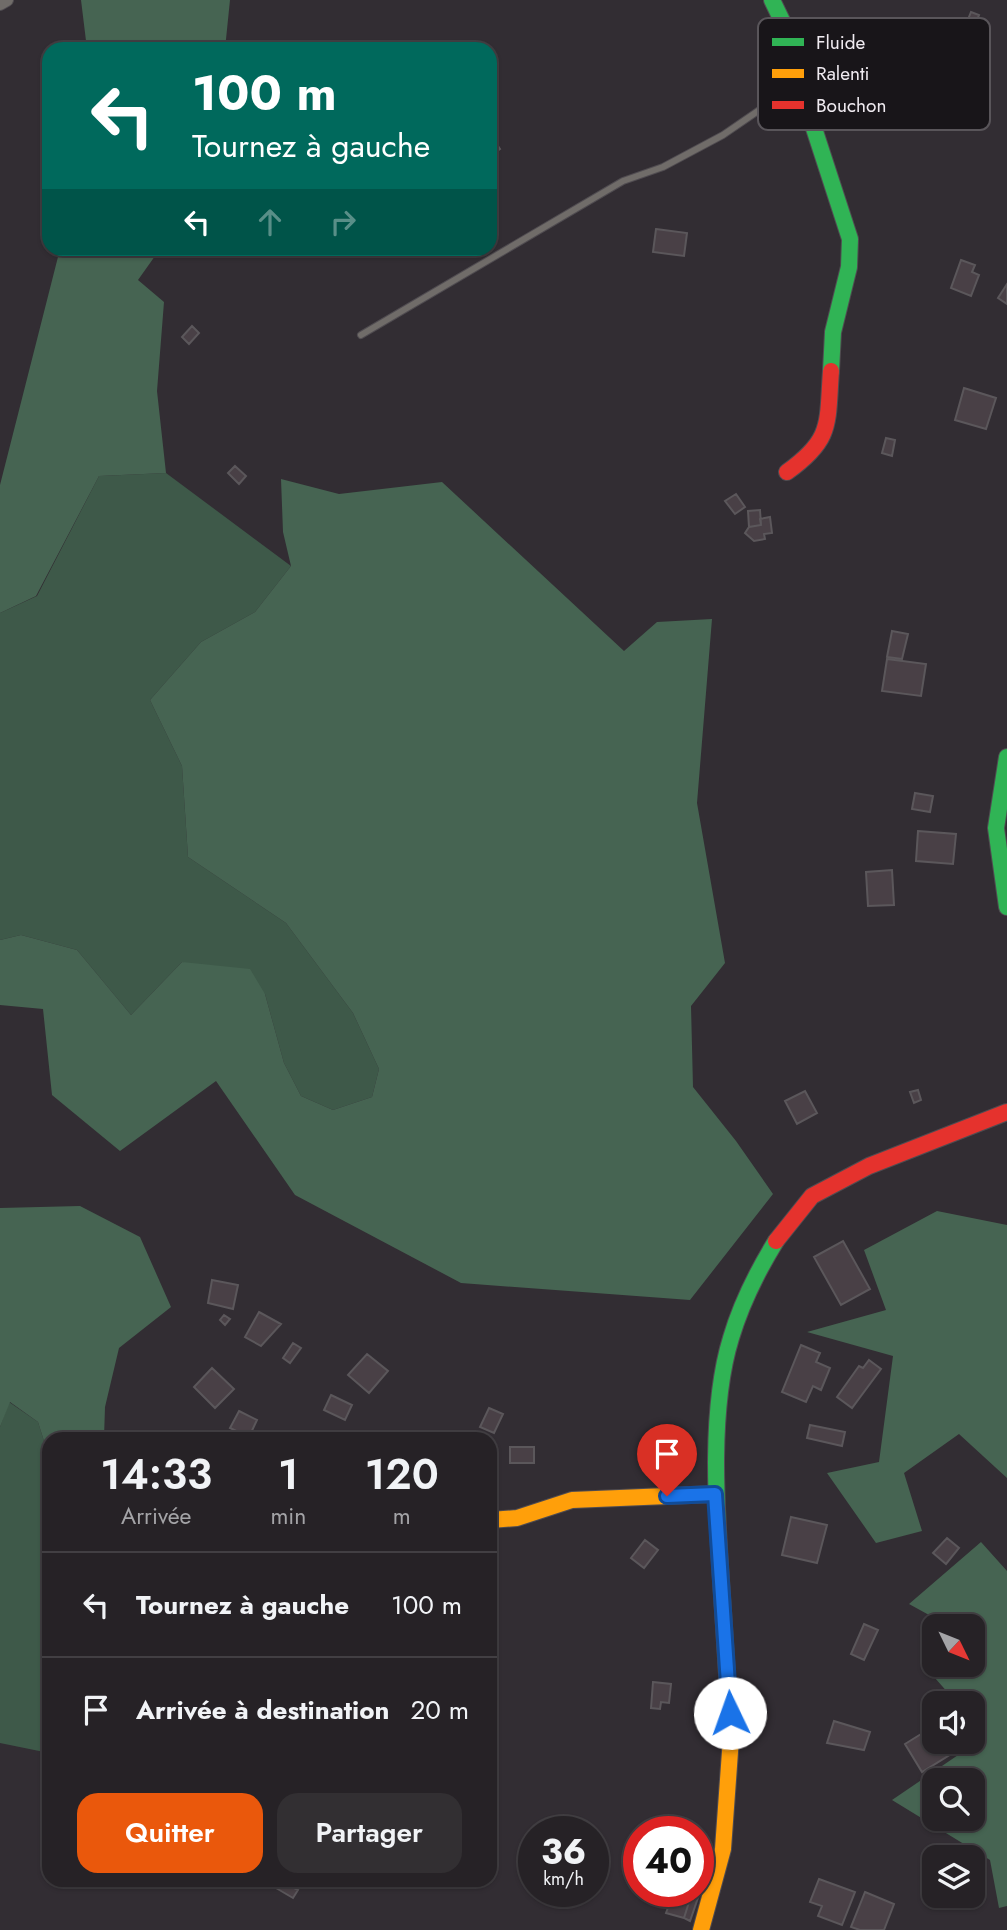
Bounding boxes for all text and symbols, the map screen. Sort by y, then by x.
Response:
legend [758,18,990,130]
text: Fluide [816,29,866,56]
text: 100 m [192,58,337,128]
text: Ralenti [816,60,869,87]
icon: left [77,70,168,161]
text: Bouchon [816,92,886,119]
text: Tournez à gauche [192,123,430,169]
icon: left [178,203,216,241]
icon: ahead [251,203,289,241]
icon: right [324,203,362,241]
pin [637,1424,697,1496]
icon: arrive [648,1435,686,1473]
text: 14:33 [100,1444,212,1505]
text: 1 [278,1444,299,1505]
text: 120 [365,1444,439,1505]
text: Arrivée [121,1499,191,1533]
text: min [270,1499,306,1533]
text: m [393,1499,411,1533]
icon: left [77,1586,115,1624]
text: Tournez à gauche [136,1586,349,1624]
text: 100 m [391,1586,462,1624]
north arrow [922,1614,985,1676]
map controls [922,1614,985,1908]
position arrow [693,1676,767,1750]
icon: arrive [77,1691,115,1729]
text: Arrivée à destination [136,1691,389,1729]
text: 20 m [410,1691,469,1729]
button: sound [922,1691,985,1754]
button: search [922,1768,985,1831]
button: Quitter [77,1793,263,1873]
button: Partager [277,1793,462,1873]
speed limit sign: 40 [623,1816,714,1907]
text: 36 [541,1827,586,1877]
button: layers [922,1845,985,1908]
text: km/h [543,1866,584,1892]

